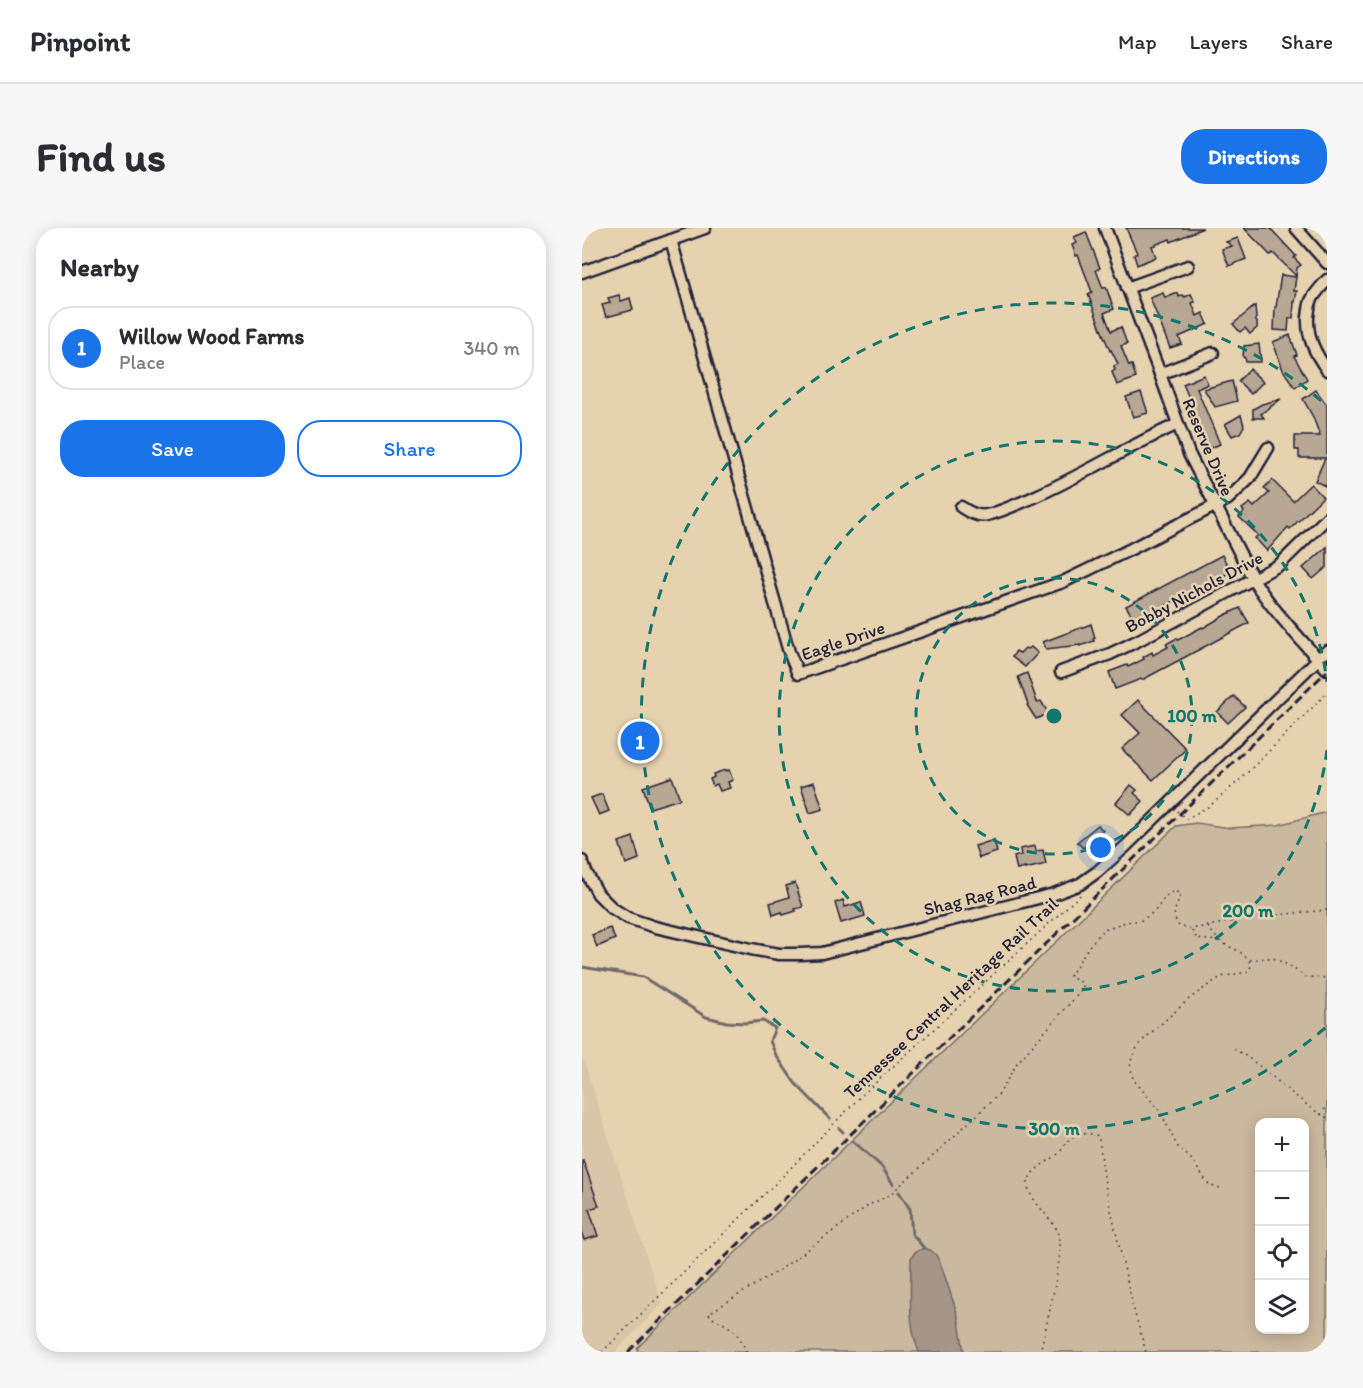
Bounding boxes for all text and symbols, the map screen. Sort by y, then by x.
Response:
text: Pinpoint [30,24,131,58]
text: Map [1118,29,1157,54]
text: Layers [1190,29,1248,54]
text: Share [1281,29,1333,54]
button: Directions [1181,129,1327,184]
text: Find us [36,131,166,182]
text: Nearby [60,251,139,283]
text: Willow Wood Farms [119,323,304,350]
text: 1 [77,336,86,360]
text: 340 m [463,336,520,360]
text: Place [119,350,165,374]
street label: Reserve Drive [1177,395,1239,499]
button: Save [60,420,285,477]
button: Share [297,420,522,477]
street label: Bobby Nichols Drive [1121,546,1267,638]
street label: Eagle Drive [798,616,888,666]
text: 100 m [1167,705,1218,727]
centre of rings [1044,706,1064,726]
pin: 1 [620,718,660,764]
your location [1086,833,1115,862]
street label: Shag Rag Road [921,871,1039,921]
street label: Tennessee Central Heritage Rail Trail [839,893,1063,1103]
text: 200 m [1223,900,1274,922]
text: 300 m [1028,1118,1080,1140]
map controls [1255,1118,1309,1334]
button: + [1255,1118,1309,1172]
button: − [1255,1172,1309,1226]
button: locate [1255,1226,1309,1280]
button: layers [1255,1280,1309,1334]

